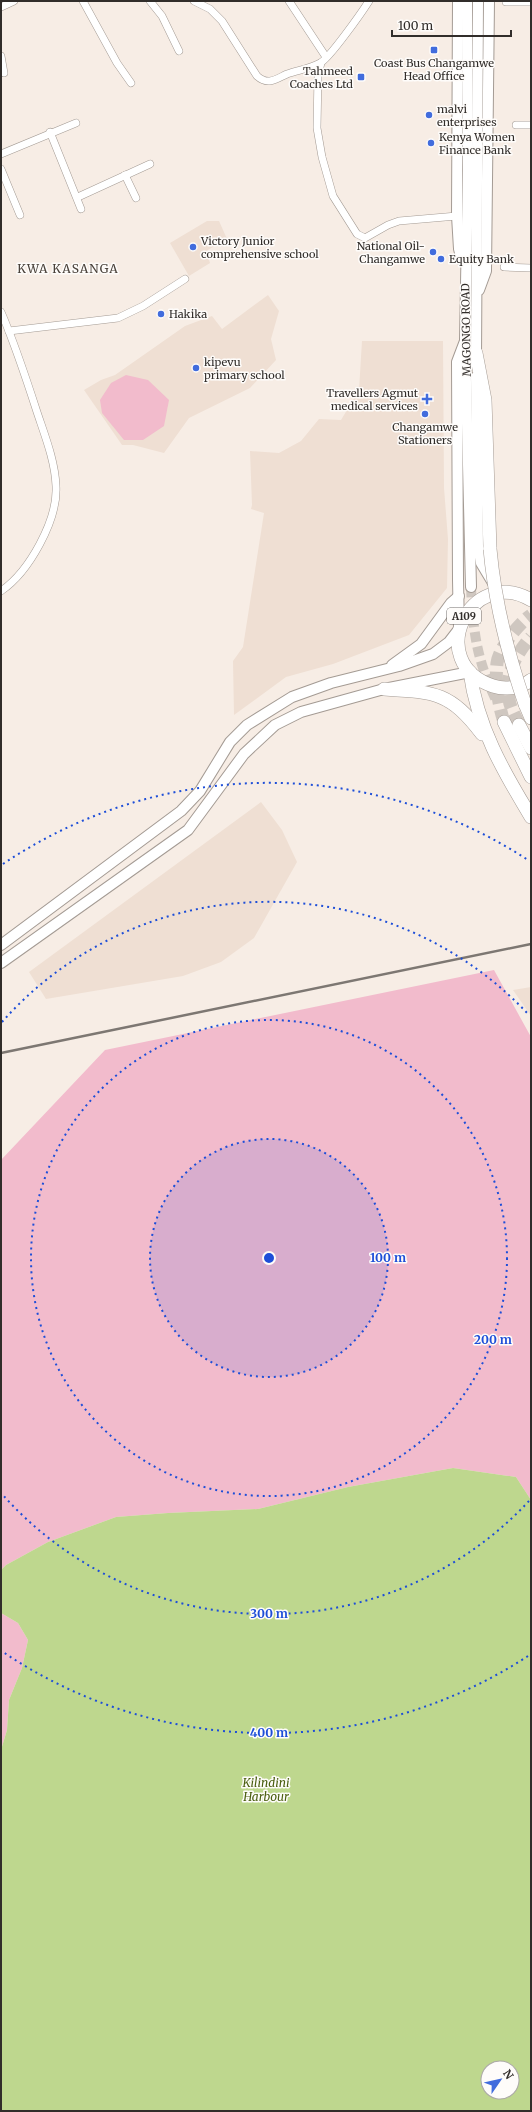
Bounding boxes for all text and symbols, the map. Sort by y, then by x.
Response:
scale bar [392,12,511,38]
text: 100 m [398,18,433,33]
marker: Coast Bus Changamwe Head Office [429,45,439,55]
place label: Coast Bus Changamwe Head Office [374,56,494,83]
place label: Tahmeed Coaches Ltd [290,64,353,91]
marker: Tahmeed Coaches Ltd [356,72,366,82]
place label: malvi enterprises [437,102,497,129]
marker: malvi enterprises [424,110,434,120]
place label: Kenya Women Finance Bank [439,130,516,157]
marker: Kenya Women Finance Bank [426,138,436,148]
place label: Victory Junior comprehensive school [200,234,319,261]
place label: National Oil- Changamwe [357,239,425,266]
marker: Victory Junior comprehensive school [188,242,198,252]
marker: National Oil- Changamwe [428,247,438,257]
place label: Equity Bank [449,252,514,266]
marker: Equity Bank [436,254,446,264]
district label: KWA KASANGA [17,261,119,276]
street label: MAGONGO ROAD [458,283,474,377]
place label: Hakika [169,307,207,321]
marker: Hakika [156,309,166,319]
place label: kipevu primary school [204,355,285,382]
marker: kipevu primary school [191,363,201,373]
place label: Travellers Agmut medical services [326,386,419,413]
marker: Travellers Agmut medical services [421,393,433,405]
marker: Changamwe Stationers [420,409,430,419]
place label: Changamwe Stationers [392,420,458,447]
road number: A109 [447,608,481,624]
text: 100 m [370,1250,406,1265]
centre of rings [262,1251,276,1265]
text: 200 m [474,1332,512,1347]
text: 300 m [250,1606,288,1621]
text: 400 m [250,1725,288,1740]
water label: Kilindini Harbour [242,1775,290,1804]
north arrow [480,2060,520,2100]
text: N [500,2067,517,2082]

